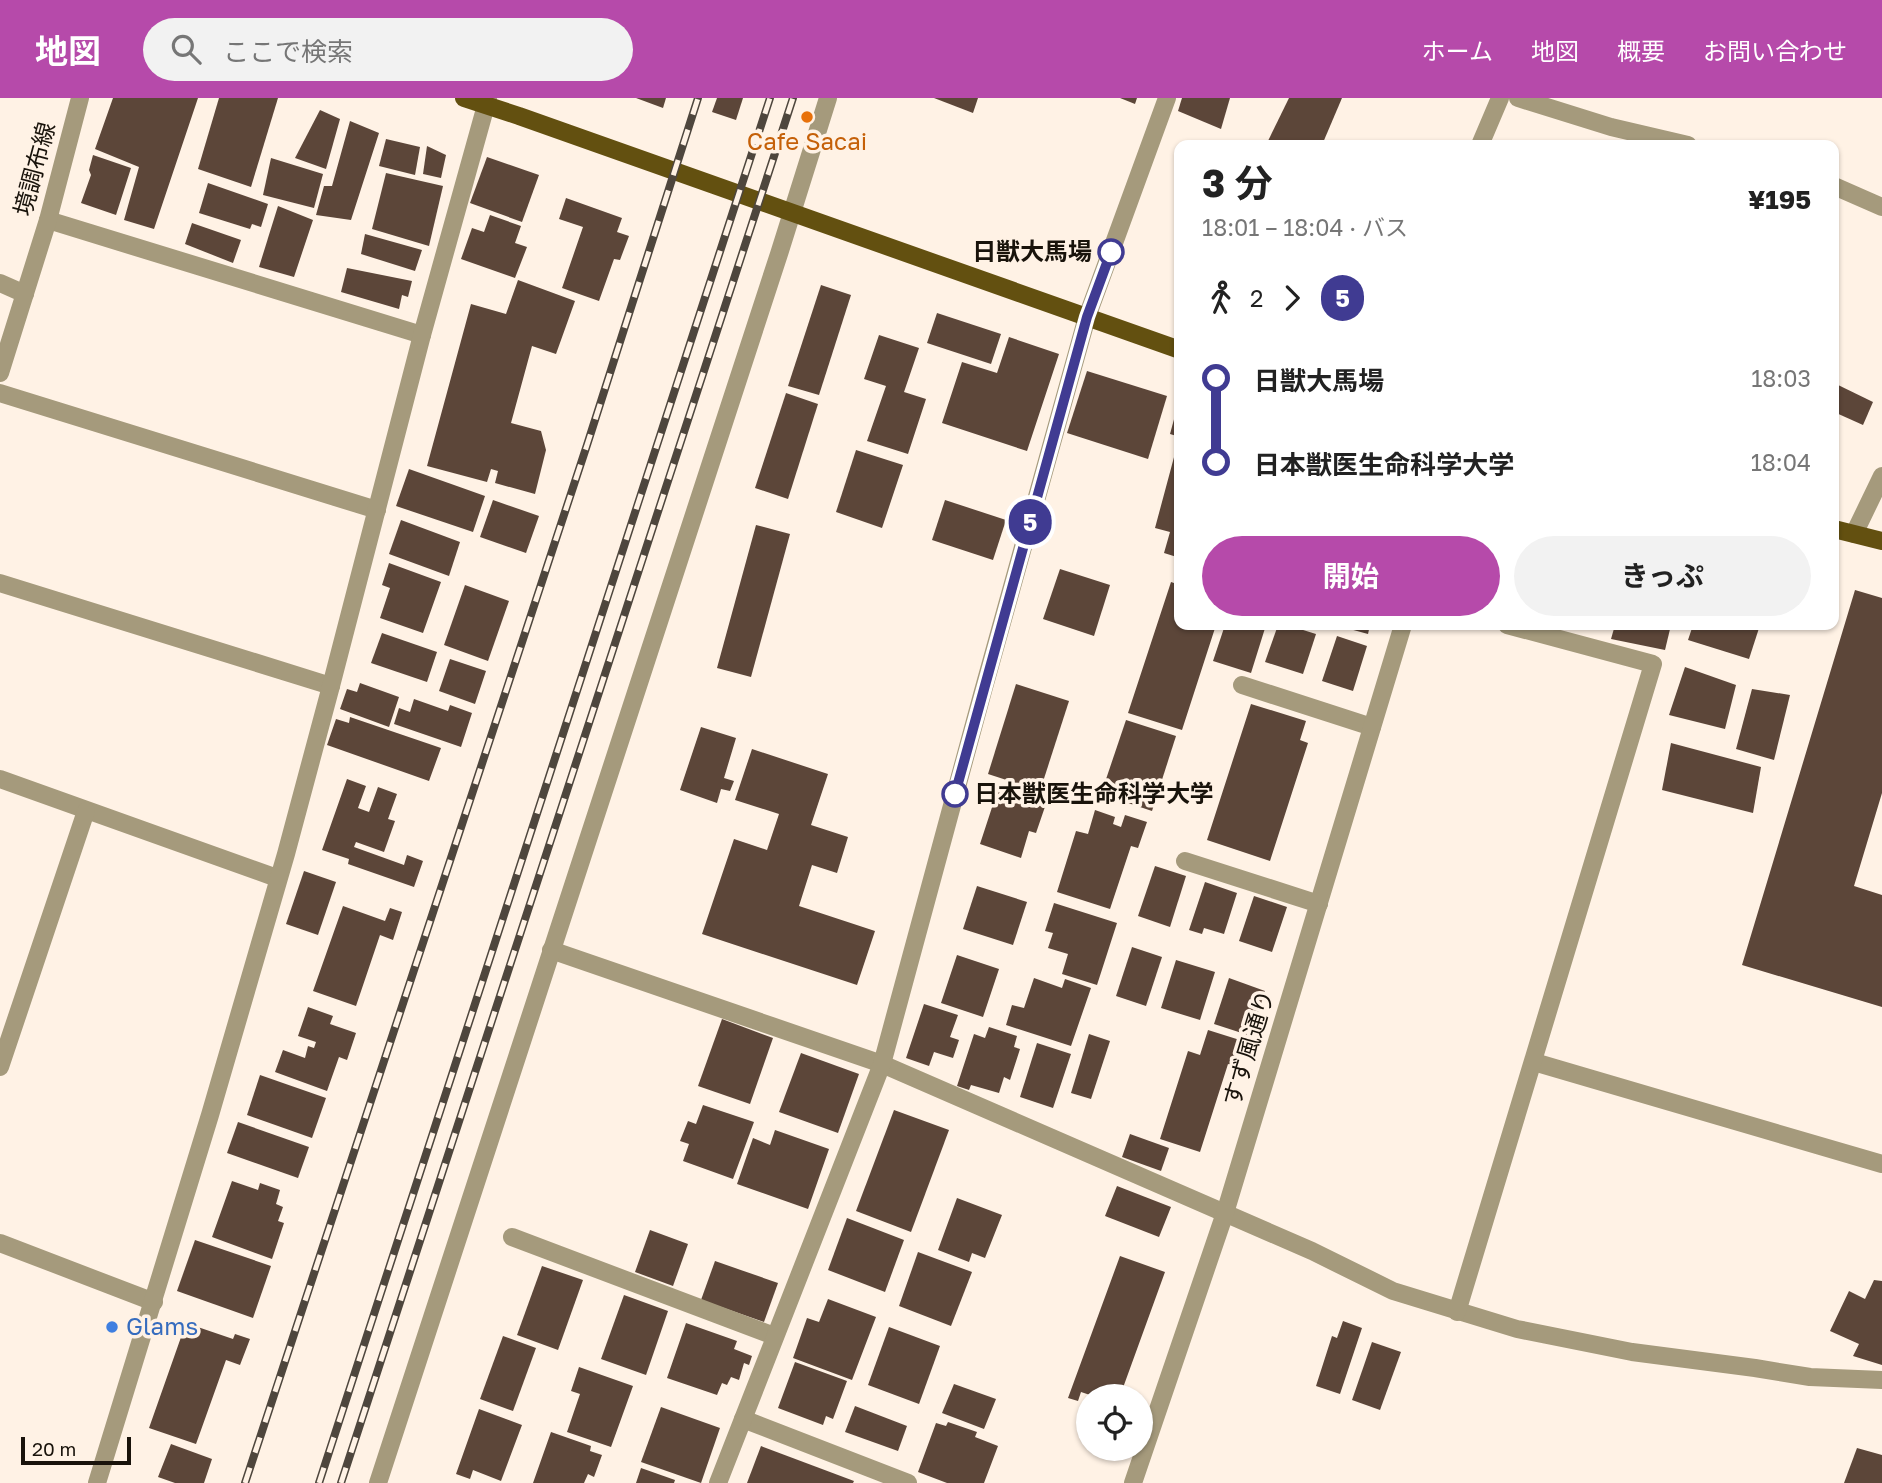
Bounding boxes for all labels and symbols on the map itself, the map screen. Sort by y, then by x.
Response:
marker: Cafe Sacai [799,109,815,125]
street label: 境調布線 [7,118,60,219]
place label: Cafe Sacai [747,126,867,155]
place label: 日獣大馬場 [972,236,1092,265]
marker: 日獣大馬場 [1098,239,1124,265]
line badge: 5 [1007,499,1053,545]
place label: 日本獣医生命科学大学 [974,778,1214,807]
marker: 日本獣医生命科学大学 [942,781,968,807]
street label: すず風通り [1216,986,1279,1109]
place label: Glams [126,1311,198,1340]
marker: Glams [104,1319,120,1335]
scale bar [21,1434,131,1466]

